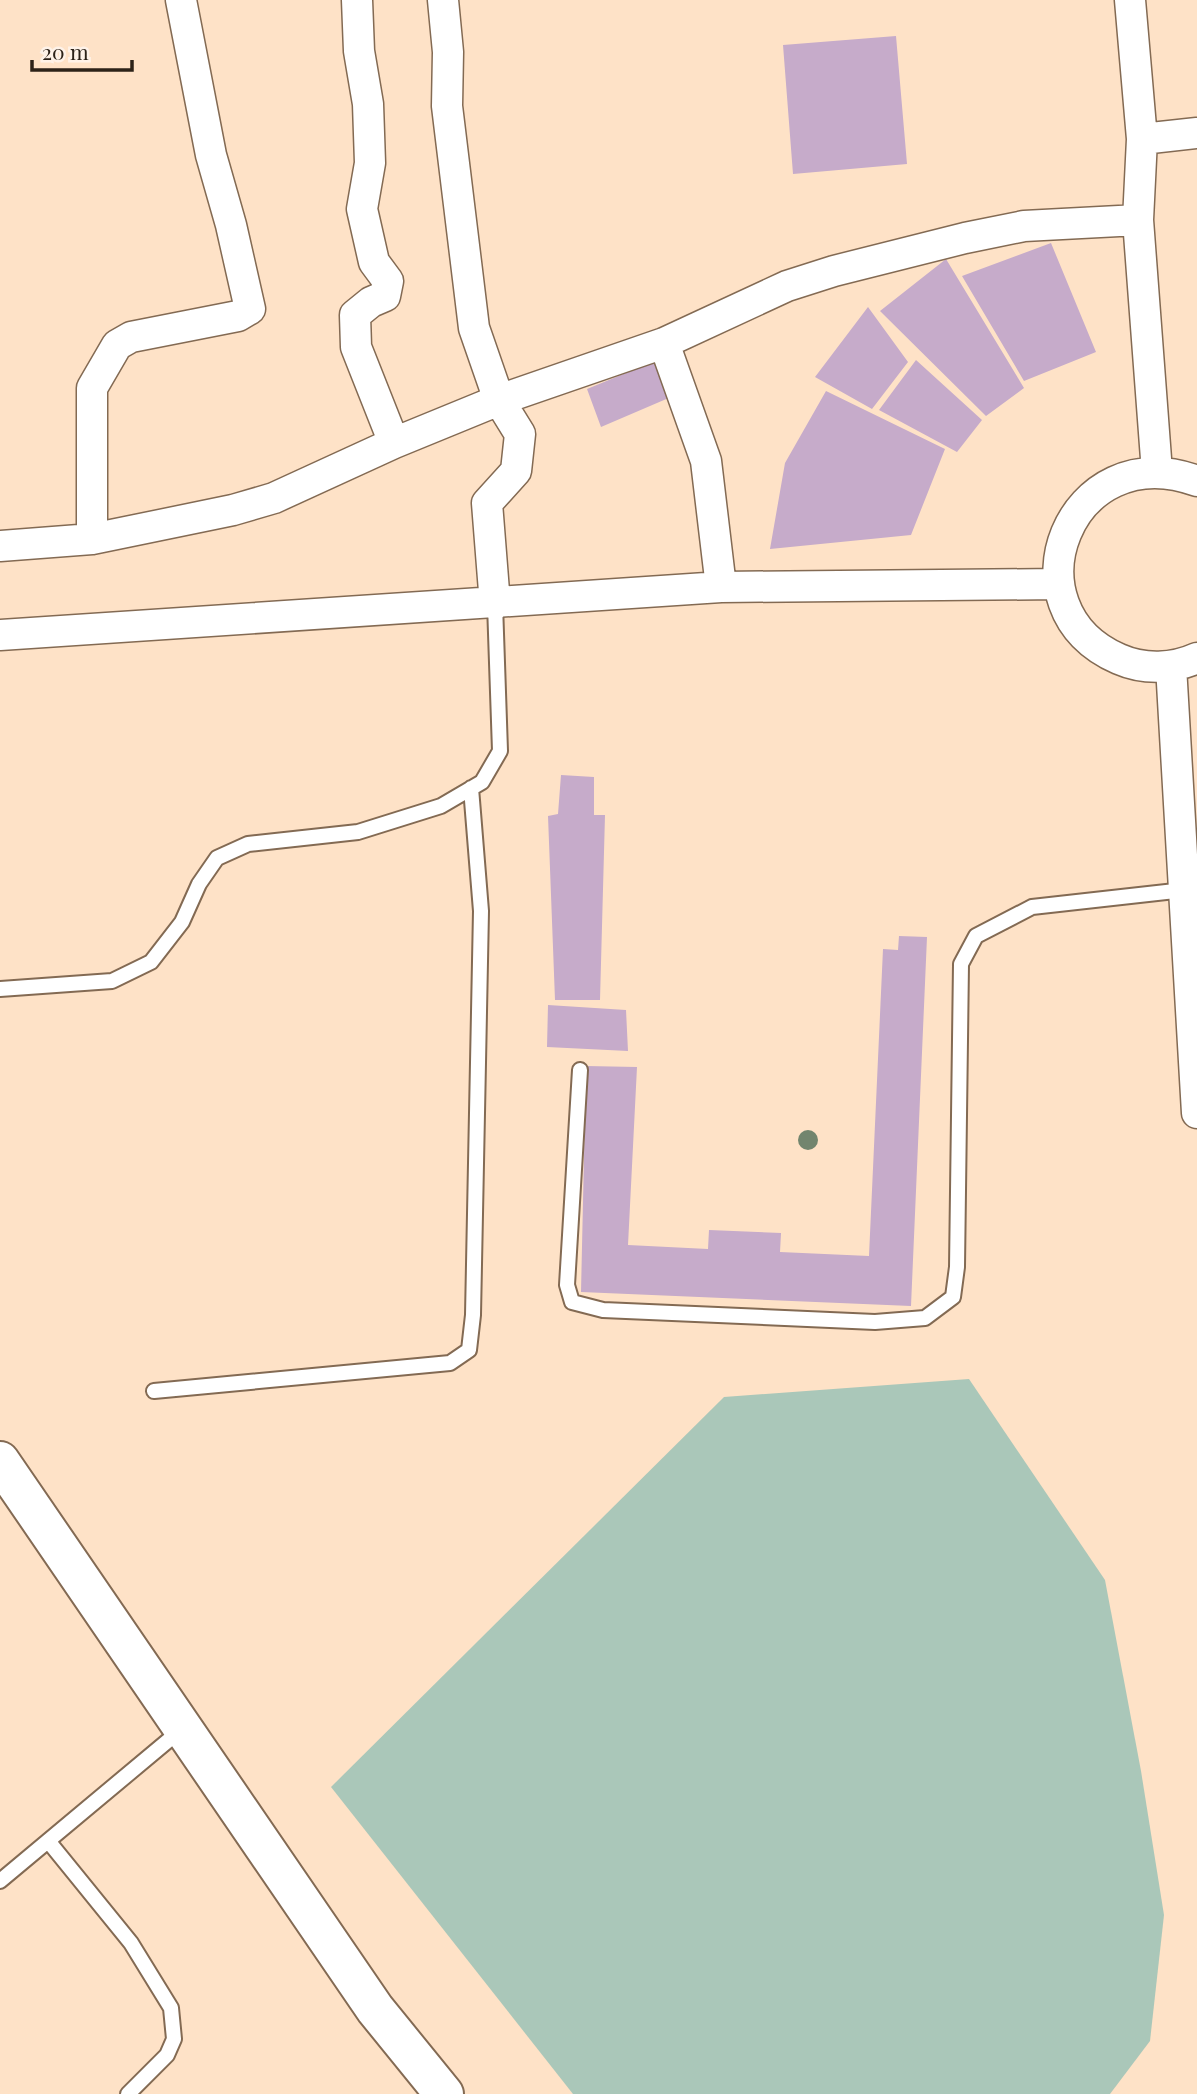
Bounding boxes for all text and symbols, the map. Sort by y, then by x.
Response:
scale bar [32,28,131,72]
text: 20 m [42,37,89,65]

